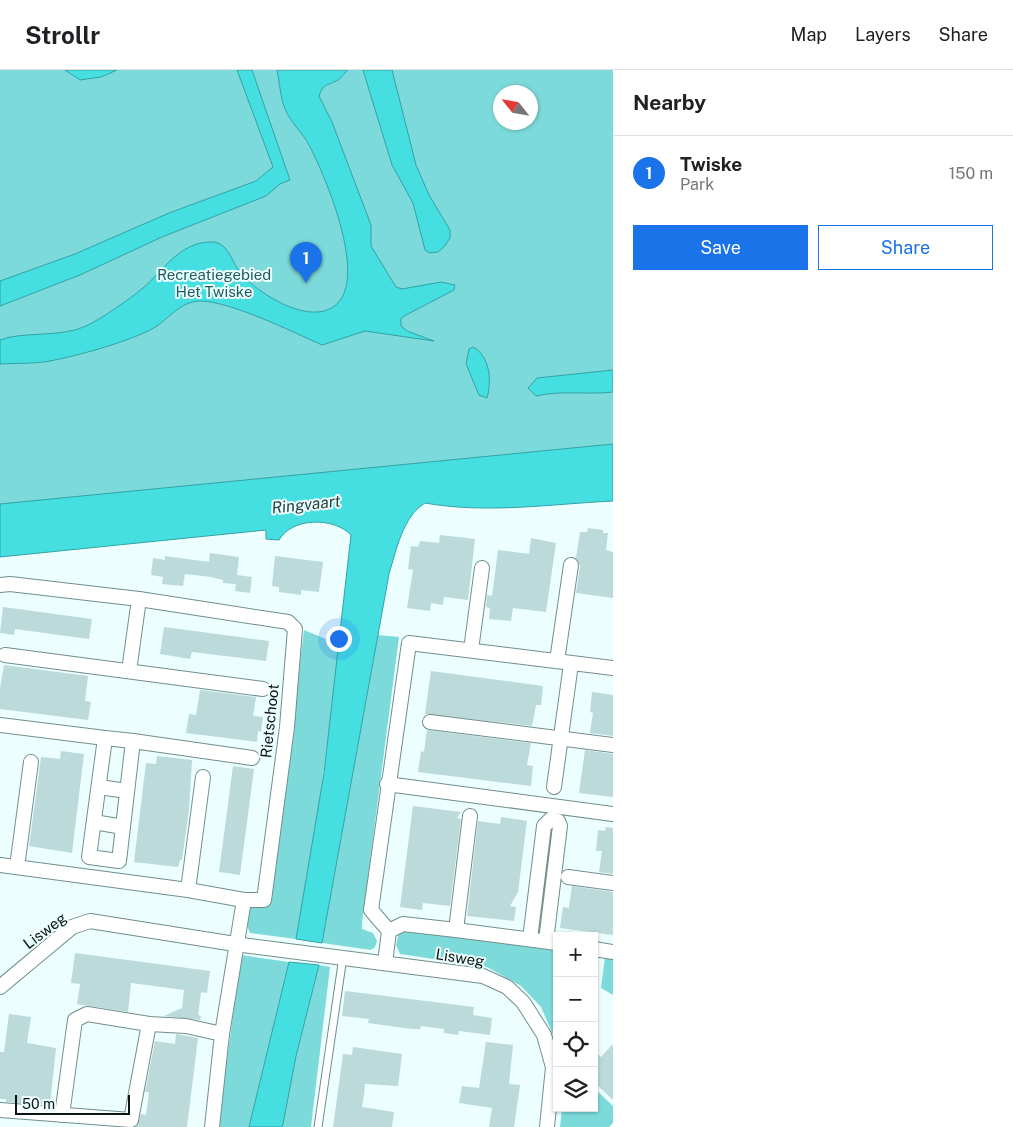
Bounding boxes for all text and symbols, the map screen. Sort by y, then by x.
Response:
text: Strollr [25,21,100,49]
text: Map [791,24,827,45]
text: Layers [855,24,911,45]
text: Share [939,24,988,45]
north arrow [493,85,538,130]
text: Nearby [633,90,706,115]
text: Twiske [680,153,742,175]
text: 1 [646,164,652,183]
text: 150 m [949,164,993,183]
text: Park [680,175,714,194]
button: Save [633,225,808,270]
button: Share [818,225,993,270]
pin: 1 [290,242,322,283]
park label: Recreatiegebied Het Twiske [157,266,271,300]
water label: Ringvaart [271,491,341,518]
your location [326,626,352,652]
street label: Rietschoot [257,683,282,759]
street label: Lisweg [20,909,69,952]
map controls [553,932,598,1112]
button: + [553,932,598,977]
street label: Lisweg [434,945,486,970]
button: − [553,977,598,1022]
button: locate [553,1022,598,1067]
button: layers [553,1067,598,1112]
scale bar [15,1092,130,1115]
text: 50 m [22,1096,55,1112]

